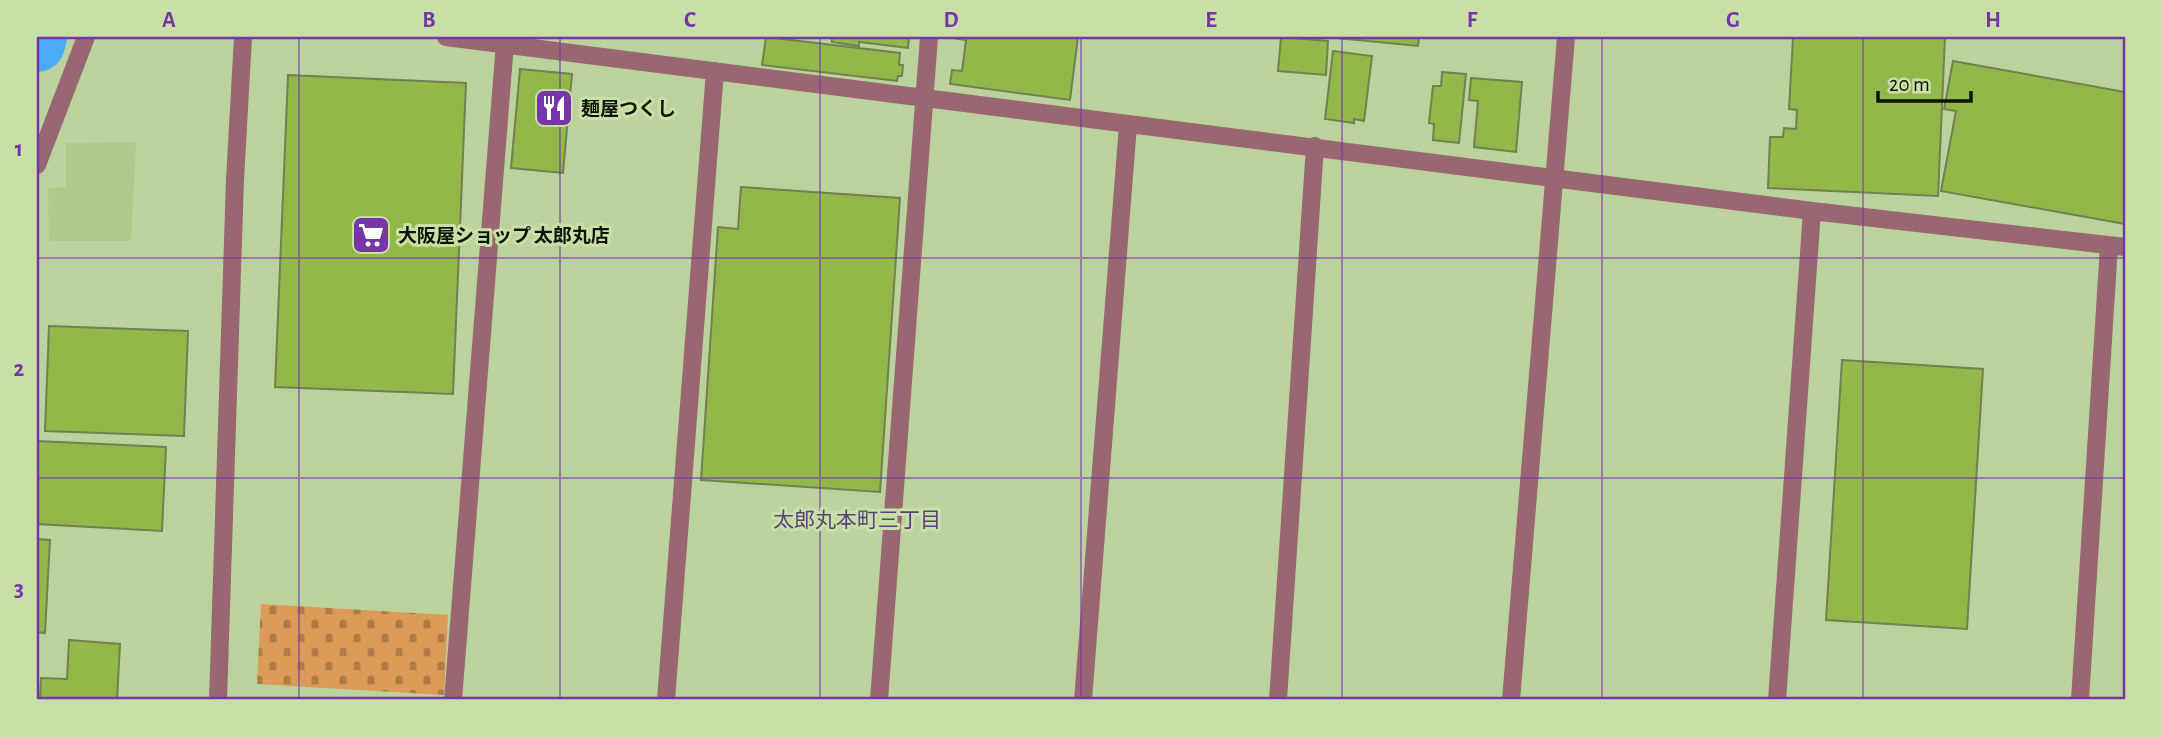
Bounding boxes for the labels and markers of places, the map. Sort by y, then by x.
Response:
restaurant icon: 麺屋つくし [533,87,575,129]
place label: 麺屋つくし [581,99,676,119]
supermarket icon: 大阪屋ショップ 太郎丸店 [350,214,392,256]
place label: 大阪屋ショップ 太郎丸店 [398,226,610,246]

